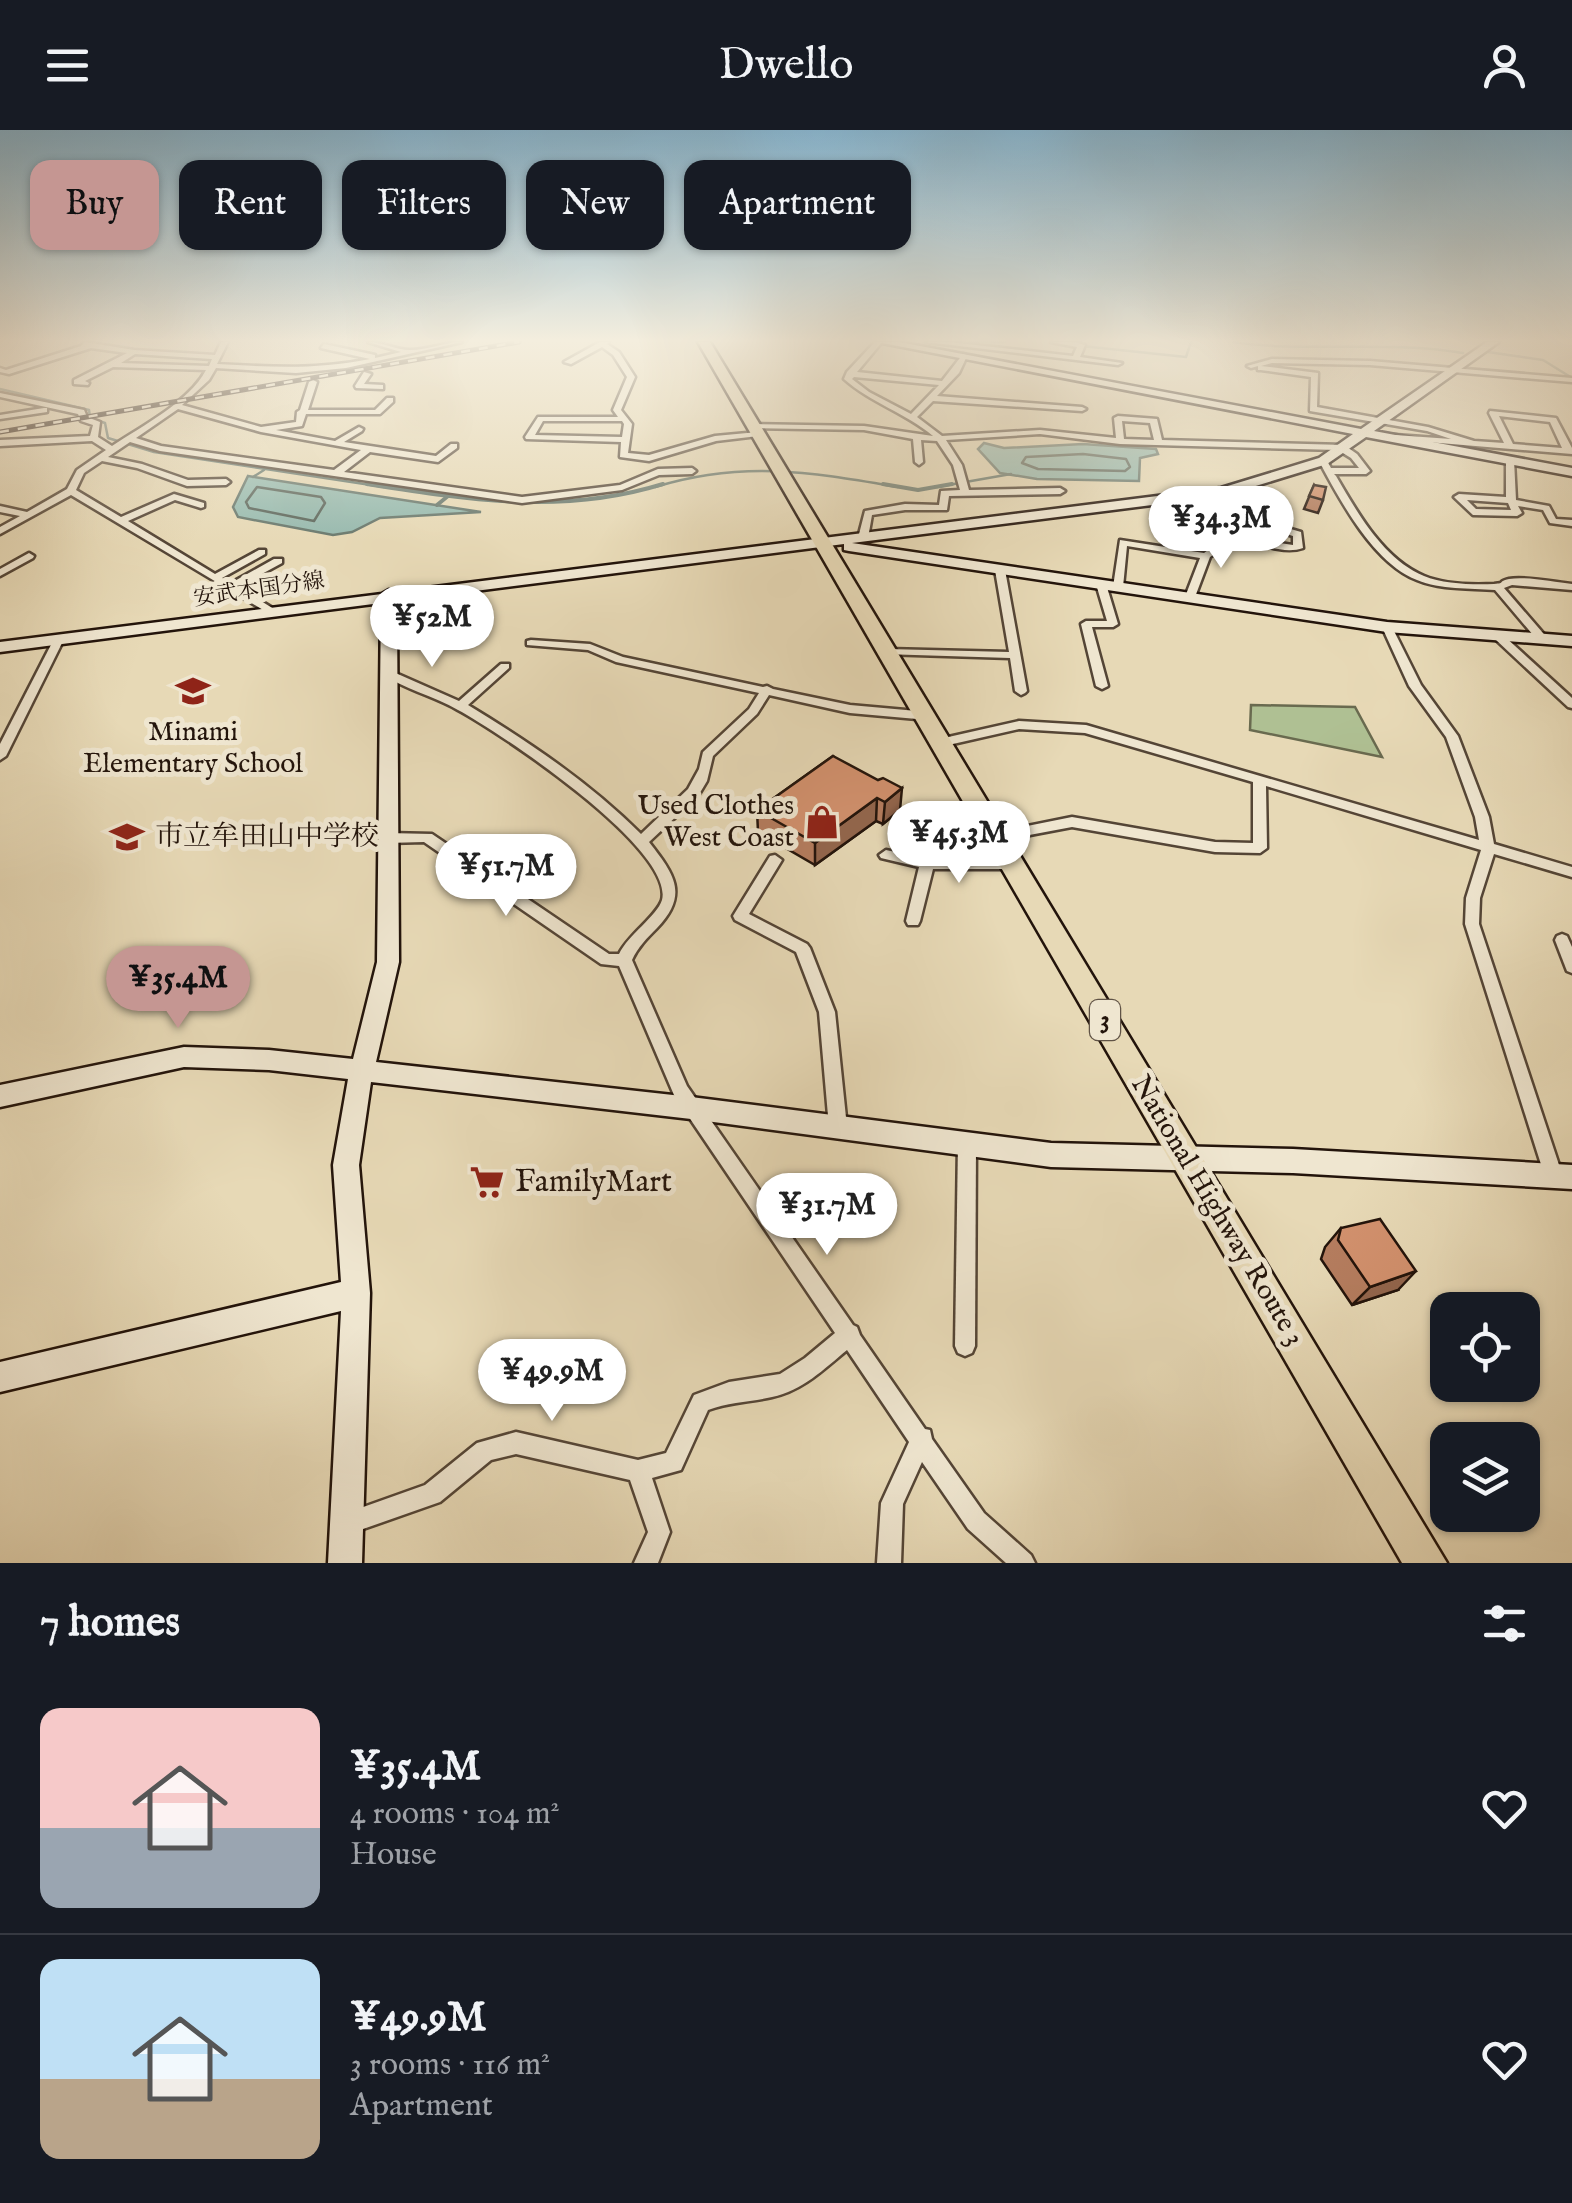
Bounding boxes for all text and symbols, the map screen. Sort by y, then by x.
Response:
text: Dwello [719,37,853,94]
icon: menu [40,38,95,93]
icon: person [1477,38,1532,93]
chip: Buy [30,160,159,250]
chip: Rent [179,160,322,250]
chip: Filters [342,160,506,250]
chip: New [526,160,664,250]
chip: Apartment [684,160,911,250]
pin: ¥34.3M [1140,486,1302,571]
text: ¥34.3M [1171,498,1271,539]
street label: 安武本国分線 [192,567,326,613]
pin: ¥52M [373,585,491,670]
text: ¥52M [392,597,472,638]
school or university icon: Minami Elementary School [174,672,212,710]
place label: Minami Elementary School [83,715,303,782]
place label: Used Clothes West Coast [638,789,794,856]
pin: ¥45.3M [878,801,1040,886]
shop icon: Used Clothes West Coast [803,803,841,841]
text: ¥45.3M [909,813,1009,854]
school or university icon: 市立牟田山中学校 [108,818,146,856]
place label: 市立牟田山中学校 [155,820,379,855]
pin: ¥51.7M [425,834,587,919]
text: ¥51.7M [457,846,555,887]
pin: ¥35.4M [97,946,259,1031]
text: ¥35.4M [128,958,228,999]
road number: 3 [1090,1000,1120,1040]
street label: National Highway Route 3 [1122,1069,1312,1353]
place label: FamilyMart [515,1162,672,1203]
supermarket icon: FamilyMart [468,1163,506,1201]
pin: ¥31.7M [746,1173,908,1258]
text: ¥31.7M [778,1185,876,1226]
map controls [1430,1292,1540,1532]
button: locate [1430,1292,1540,1402]
pin: ¥49.9M [471,1339,633,1424]
text: ¥49.9M [500,1351,604,1392]
button: layers [1430,1422,1540,1532]
icon: filters [1477,1596,1532,1651]
text: 7 homes [40,1597,180,1650]
text: ¥35.4M [350,1741,481,1794]
icon: home [120,1748,240,1868]
icon: heart [1477,1781,1532,1836]
text: 4 rooms · 104 m² [350,1794,560,1835]
text: House [350,1835,437,1876]
text: ¥49.9M [350,1992,486,2045]
icon: home [120,1999,240,2119]
icon: heart [1477,2032,1532,2087]
text: 3 rooms · 116 m² [350,2045,550,2086]
text: Apartment [350,2086,493,2127]

